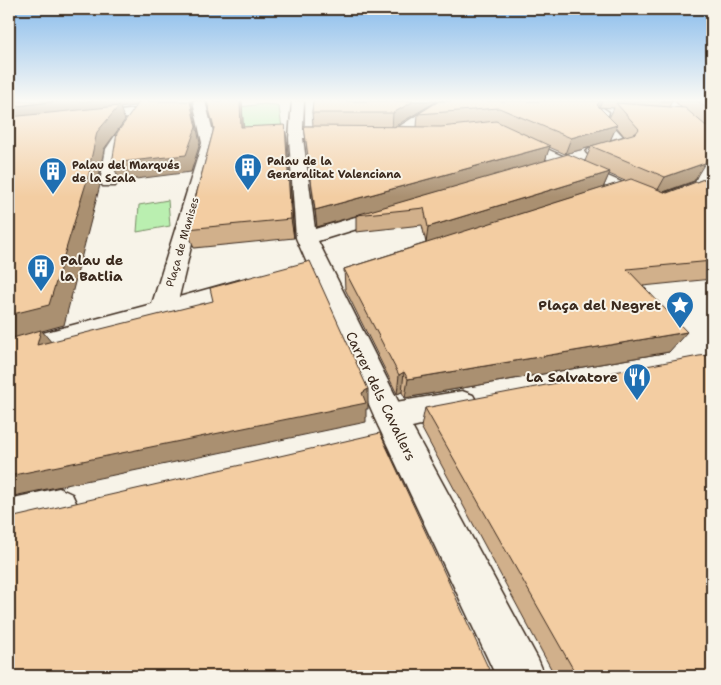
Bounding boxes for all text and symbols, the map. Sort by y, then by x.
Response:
building icon: Palau de la Generalitat Valenciana [233,152,263,191]
place label: Palau de la Generalitat Valenciana [267,154,402,182]
building icon: Palau del Marqués de la Scala [38,156,68,195]
place label: Palau del Marqués de la Scala [72,158,180,186]
street label: Plaça de Manises [162,195,203,289]
place label: Palau de la Batlia [60,251,123,285]
building icon: Palau de la Batlia [26,253,56,292]
place icon: Plaça del Negret [665,290,695,329]
place label: Plaça del Negret [538,296,661,314]
street label: Carrer dels Cavallers [342,328,420,464]
restaurant icon: La Salvatore [622,362,652,401]
place label: La Salvatore [526,368,618,386]

